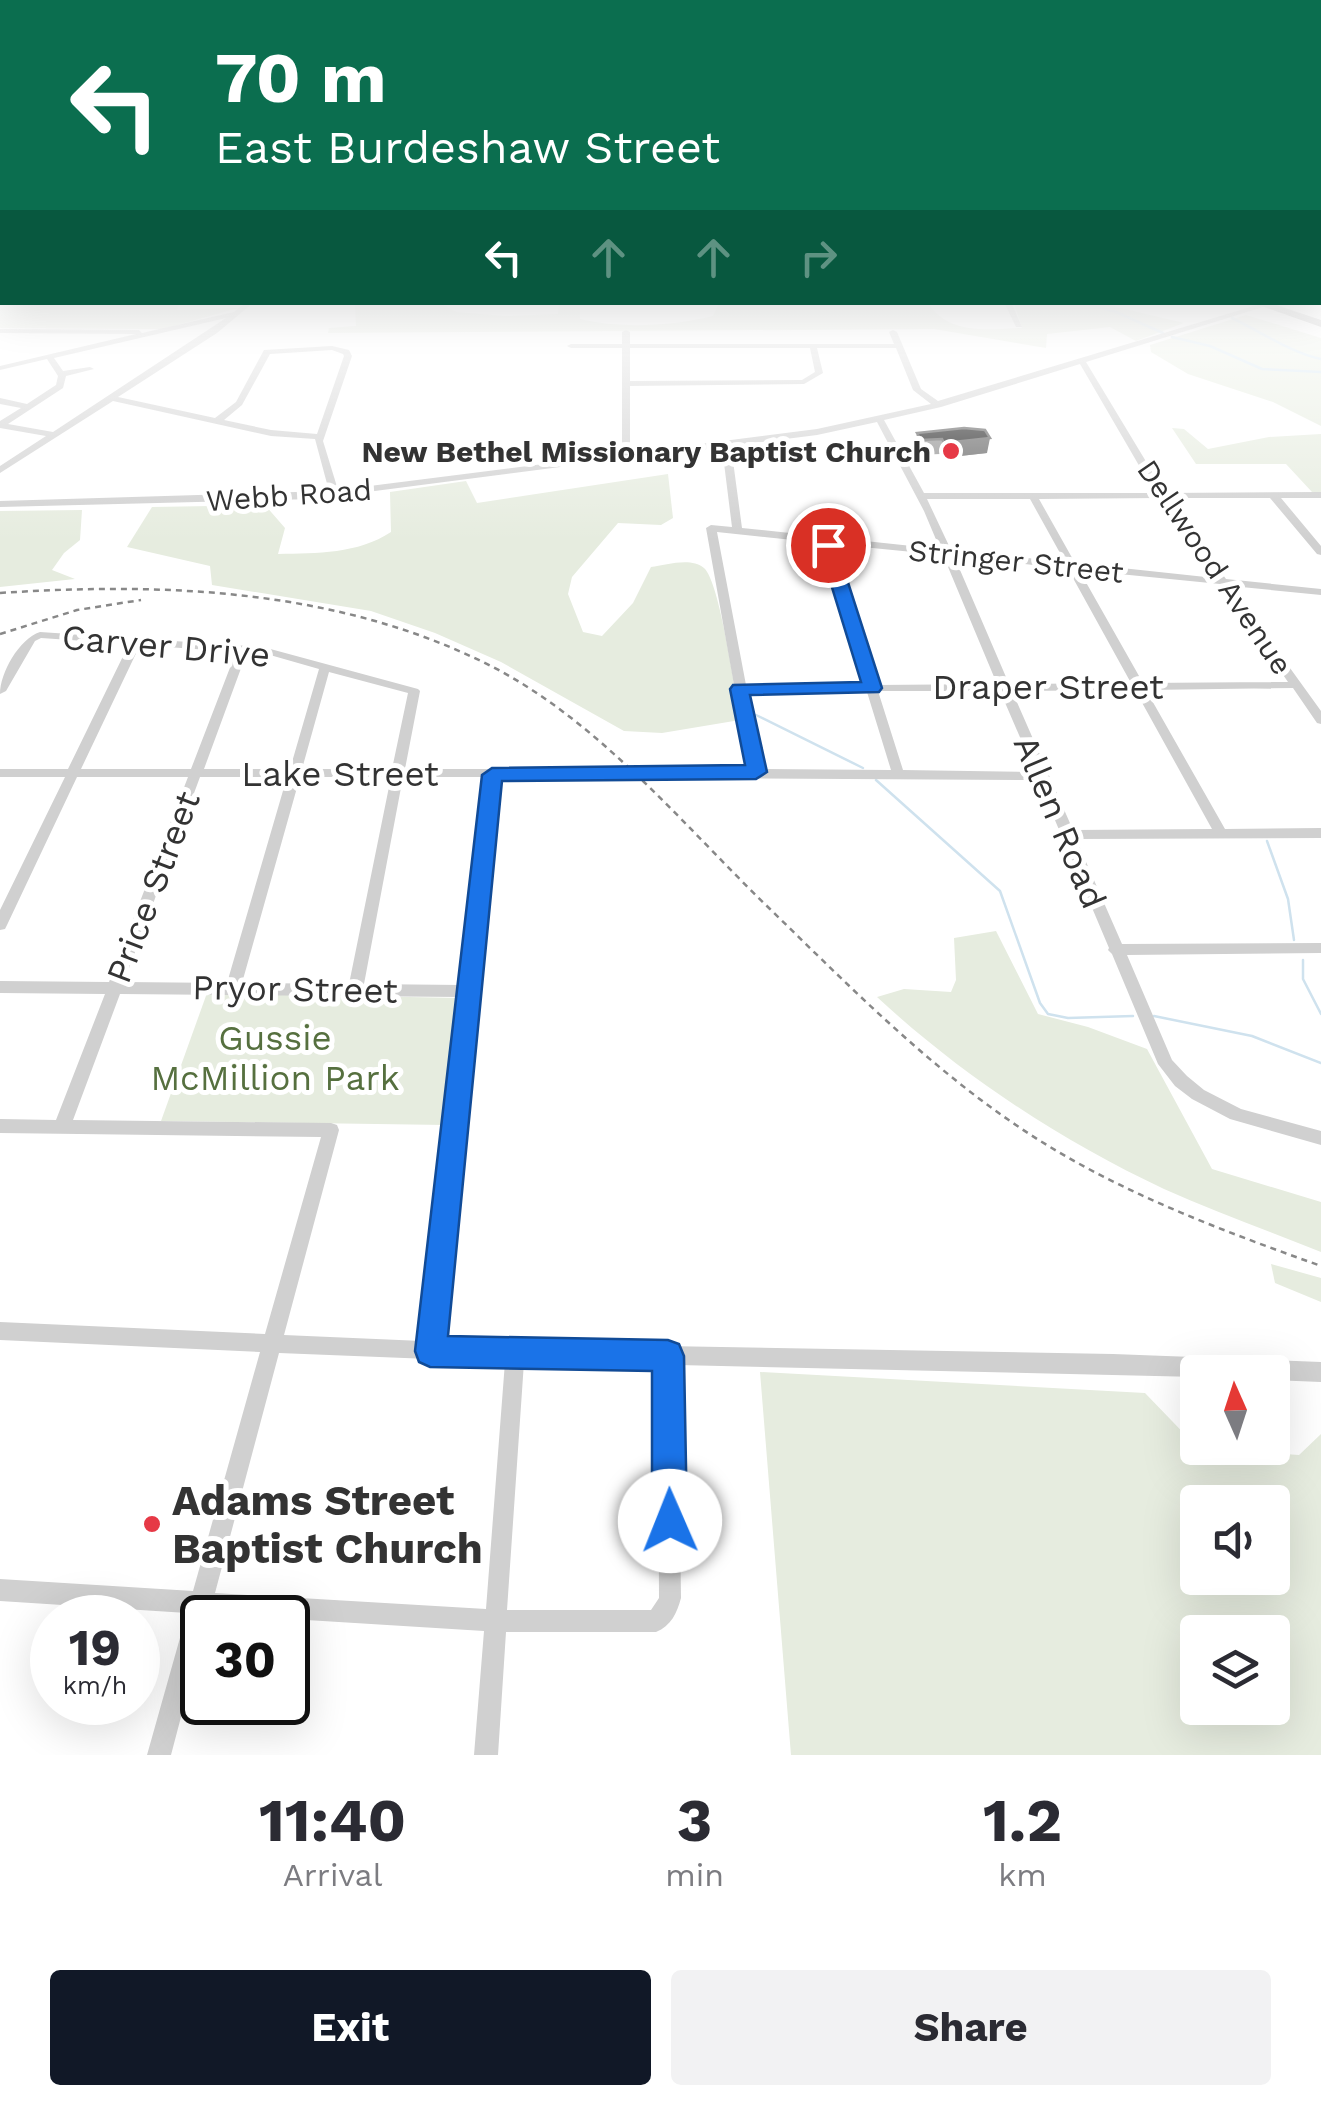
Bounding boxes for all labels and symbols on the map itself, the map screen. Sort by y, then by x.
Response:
place label: New Bethel Missionary Baptist Church [361,434,931,469]
marker: New Bethel Missionary Baptist Church [940,440,962,462]
street label: Dellwood Avenue [1130,453,1300,681]
street label: Webb Road [205,472,373,518]
pin [786,503,871,588]
street label: Stringer Street [907,532,1126,590]
street label: Carver Drive [60,616,272,676]
street label: Draper Street [932,666,1164,708]
street label: Allen Road [1005,729,1115,915]
street label: Lake Street [241,753,439,795]
street label: Price Street [97,785,209,989]
street label: Pryor Street [192,966,398,1012]
park label: Gussie McMillion Park [150,1017,400,1099]
north arrow [1180,1355,1290,1465]
position arrow [618,1469,722,1573]
place label: Adams Street Baptist Church [172,1476,483,1573]
marker: Adams Street Baptist Church [141,1513,163,1535]
speed limit sign: 30 [180,1595,310,1725]

